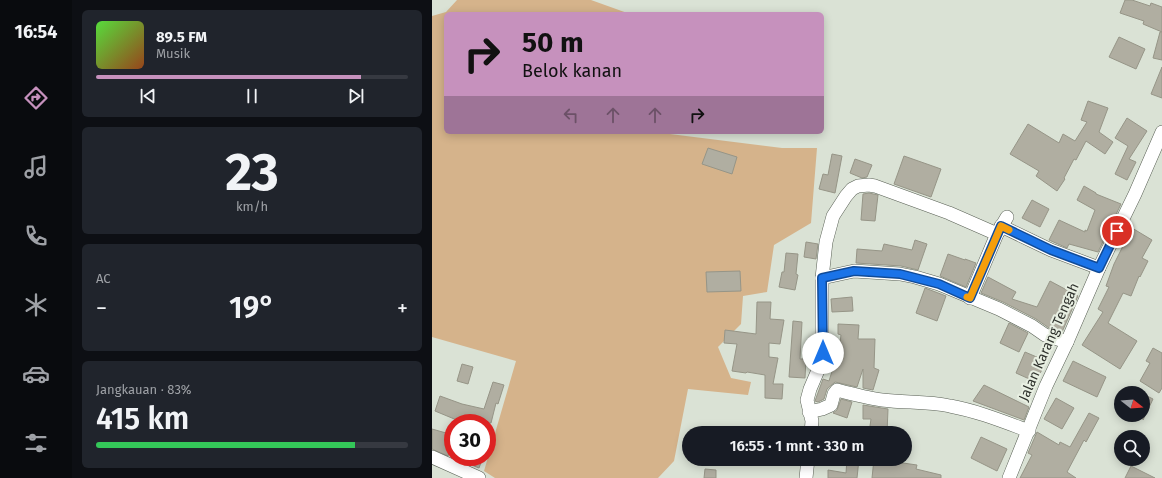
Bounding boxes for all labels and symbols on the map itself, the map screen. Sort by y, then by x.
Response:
pin [1100,214,1134,248]
street label: Jalan Karang Tengah [1015,280,1083,404]
position arrow [802,332,844,374]
north arrow [1114,386,1150,422]
speed limit sign: 30 [444,414,496,466]

